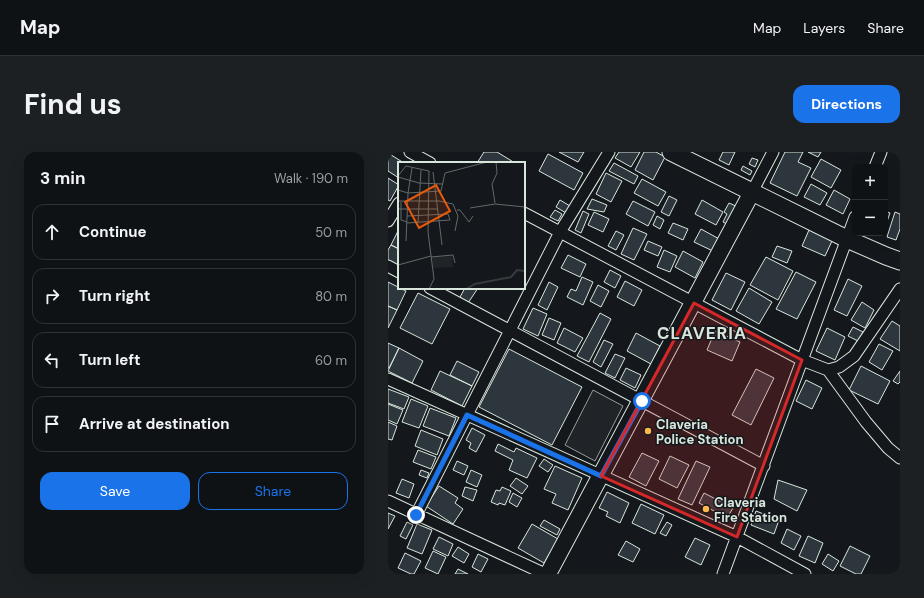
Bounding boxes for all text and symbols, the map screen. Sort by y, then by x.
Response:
text: Map [20,15,60,40]
text: Map [753,19,781,37]
text: Layers [803,19,845,37]
text: Share [867,19,904,37]
button: Directions [793,85,900,123]
text: Find us [24,86,122,123]
inset map [398,162,525,289]
map controls [852,164,888,236]
button: + [852,164,888,200]
text: 3 min [40,167,85,189]
text: Walk · 190 m [274,170,348,187]
button: − [852,200,888,236]
icon: ahead [41,221,63,243]
text: Continue [79,222,147,242]
text: 50 m [315,224,347,241]
icon: right [41,285,63,307]
text: Turn right [79,286,150,306]
text: 80 m [315,288,347,305]
district label: CLAVERIA [657,322,747,344]
icon: left [41,349,63,371]
text: Turn left [79,350,140,370]
text: 60 m [315,352,347,369]
route start [633,392,651,410]
icon: arrive [41,413,63,435]
text: Arrive at destination [79,414,230,434]
place label: Claveria Police Station [656,416,744,448]
marker: Claveria Police Station [643,426,653,436]
button: Save [40,472,190,510]
button: Share [198,472,348,510]
place label: Claveria Fire Station [714,494,787,526]
marker: Claveria Fire Station [701,504,711,514]
route end [407,506,425,524]

